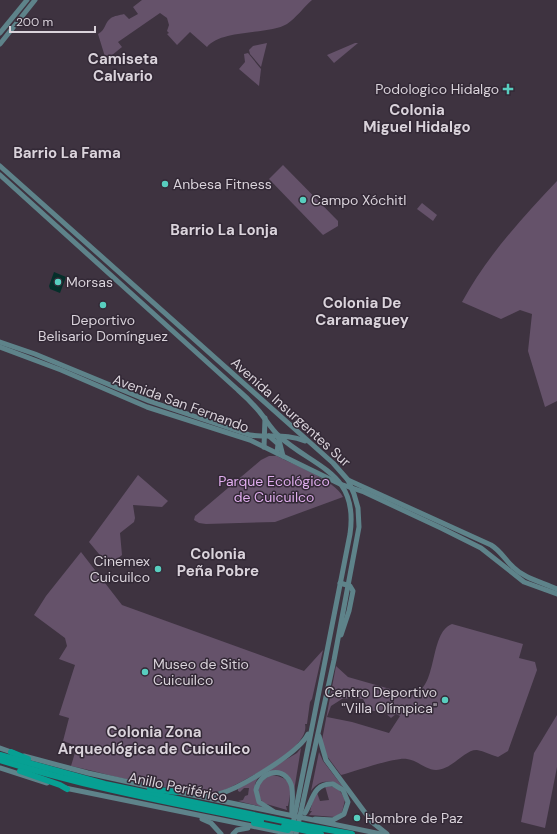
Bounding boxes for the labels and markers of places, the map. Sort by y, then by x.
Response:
place label: Podologico Hidalgo [375,80,499,98]
marker: Podologico Hidalgo [502,83,514,95]
place label: Anbesa Fitness [173,175,272,193]
marker: Anbesa Fitness [160,179,170,189]
place label: Campo Xóchitl [311,191,406,209]
marker: Campo Xóchitl [298,195,308,205]
place label: Morsas [66,273,113,291]
marker: Morsas [53,277,63,287]
marker: Deportivo Belisario Domínguez [98,300,108,310]
place label: Deportivo Belisario Domínguez [38,311,168,345]
place label: Cinemex Cuicuilco [90,552,150,586]
marker: Cinemex Cuicuilco [153,564,163,574]
place label: Museo de Sitio Cuicuilco [153,655,249,689]
marker: Museo de Sitio Cuicuilco [140,667,150,677]
place label: Centro Deportivo "Villa Olímpica" [325,683,437,717]
marker: Centro Deportivo "Villa Olímpica" [440,695,450,705]
place label: Hombre de Paz [365,809,463,827]
marker: Hombre de Paz [352,813,362,823]

